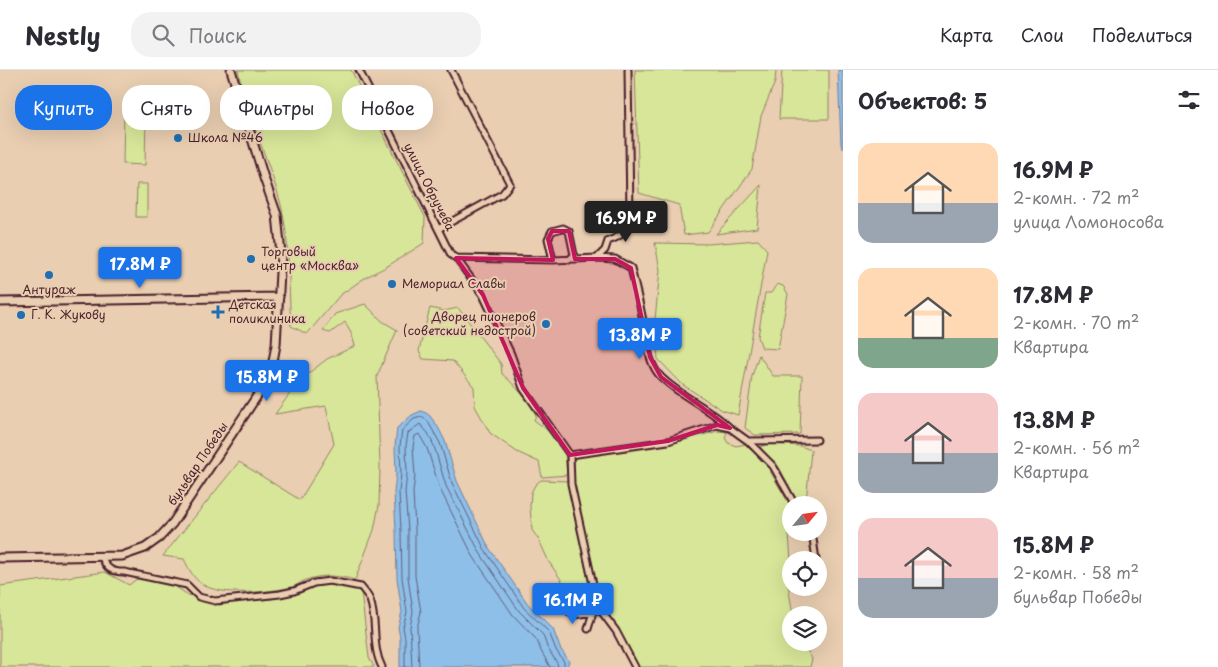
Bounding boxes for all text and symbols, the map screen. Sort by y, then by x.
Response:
search box [131,12,481,57]
text: Nestly [25,17,101,53]
icon: search [149,21,177,49]
text: Поиск [189,21,246,49]
text: Карта [940,21,993,48]
text: Слои [1021,21,1064,48]
text: Поделиться [1092,21,1193,48]
text: Объектов: 5 [858,84,987,116]
chip: Купить [15,85,112,130]
chip: Снять [122,85,210,130]
chip: Фильтры [220,85,332,130]
chip: Новое [342,85,433,130]
icon: filters [1175,86,1203,114]
place label: Школа №46 [188,128,263,146]
marker: Школа №46 [172,132,184,144]
street label: улица Обручева [400,139,460,234]
text: 16.9M ₽ [1013,153,1093,185]
icon: home [898,163,958,223]
text: 2-комн. · 72 m² [1013,185,1140,209]
pin: 16.9M ₽ [580,200,672,243]
text: 16.9M ₽ [595,205,657,229]
text: улица Ломоносова [1013,209,1164,233]
place label: Торговый центр «Москва» [261,242,359,274]
pin: 17.8M ₽ [94,246,186,289]
text: 17.8M ₽ [109,251,171,275]
marker: Торговый центр «Москва» [245,253,257,265]
marker: Антураж [43,269,55,281]
place label: Мемориал Славы [402,274,506,292]
marker: Мемориал Славы [386,278,398,290]
text: 17.8M ₽ [1013,278,1093,310]
place label: Антураж [23,280,76,298]
icon: home [898,288,958,348]
place label: Детская поликлиника [228,295,306,327]
place label: Г. К. Жукову [31,305,106,323]
marker: Детская поликлиника [211,305,225,319]
place label: Дворец пионеров (советский недострой) [403,307,536,339]
marker: Г. К. Жукову [15,309,27,321]
text: 2-комн. · 70 m² [1013,310,1139,334]
marker: Дворец пионеров (советский недострой) [540,318,552,330]
pin: 13.8M ₽ [594,318,686,360]
text: 13.8M ₽ [609,322,671,346]
text: Квартира [1013,334,1088,358]
pin: 15.8M ₽ [221,360,313,402]
text: 15.8M ₽ [236,364,298,388]
text: 13.8M ₽ [1013,403,1095,435]
icon: home [898,413,958,473]
street label: бульвар Победы [163,418,232,509]
text: 2-комн. · 56 m² [1013,435,1140,459]
text: Квартира [1013,459,1088,483]
north arrow [782,496,828,541]
map controls [782,496,827,651]
text: 15.8M ₽ [1013,528,1094,560]
icon: home [898,538,958,598]
button: locate [782,551,827,596]
text: 2-комн. · 58 m² [1013,560,1139,584]
pin: 16.1M ₽ [527,582,619,625]
text: бульвар Победы [1013,584,1143,608]
text: 16.1M ₽ [543,587,603,611]
button: layers [782,606,827,651]

